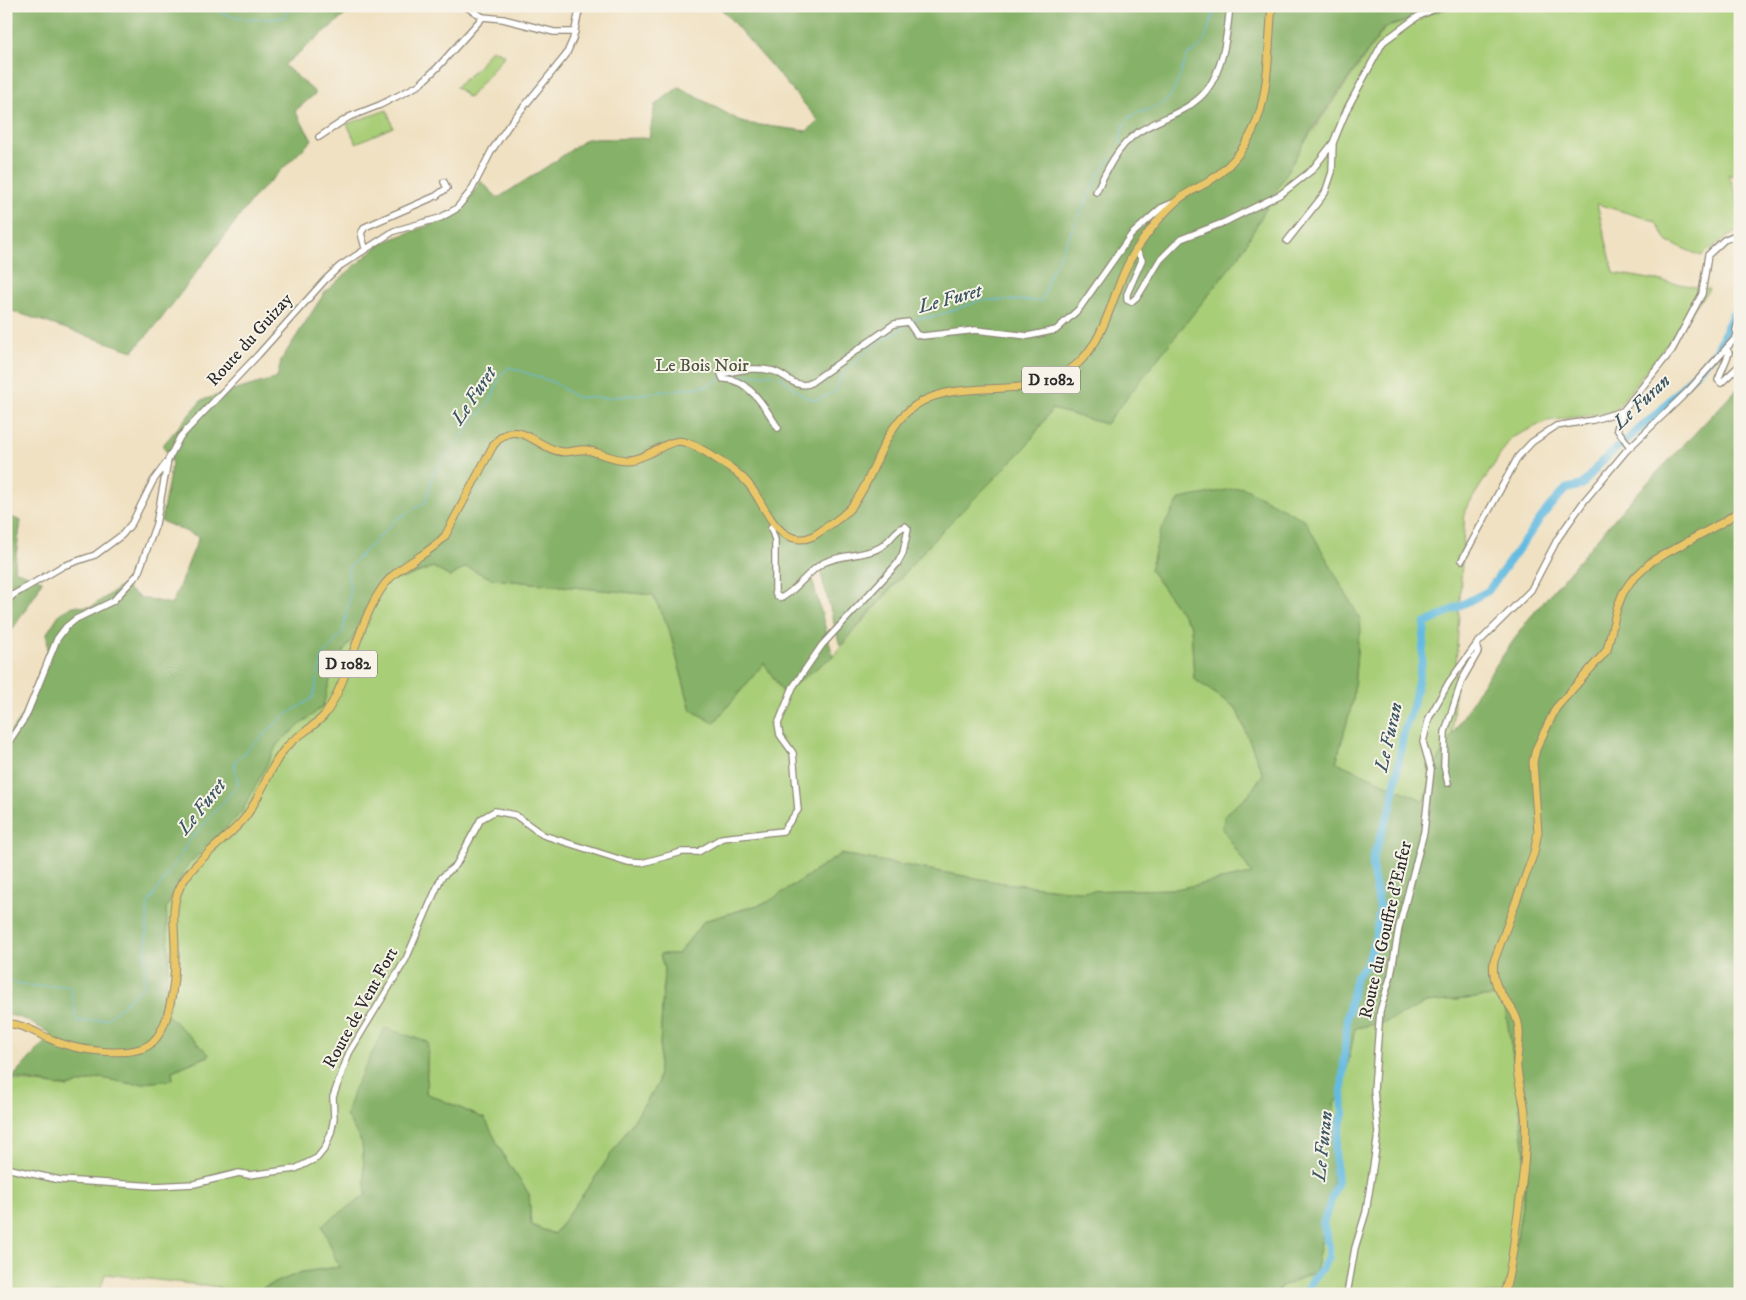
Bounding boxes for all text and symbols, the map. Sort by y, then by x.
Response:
water label: Le Furet [915,279,985,319]
street label: Route du Guizay [202,289,298,391]
park label: Le Bois Noir [655,355,749,377]
water label: Le Furet [446,362,502,430]
road number: D 1082 [1022,366,1080,394]
water label: Le Furan [1608,369,1676,435]
road number: D 1082 [319,651,377,678]
water label: Le Furan [1370,700,1408,775]
water label: Le Furet [172,774,232,840]
street label: Route du Gouffre d'Enfer [1355,839,1417,1021]
street label: Route de Vent Fort [319,943,403,1072]
water label: Le Furan [1308,1110,1338,1183]

